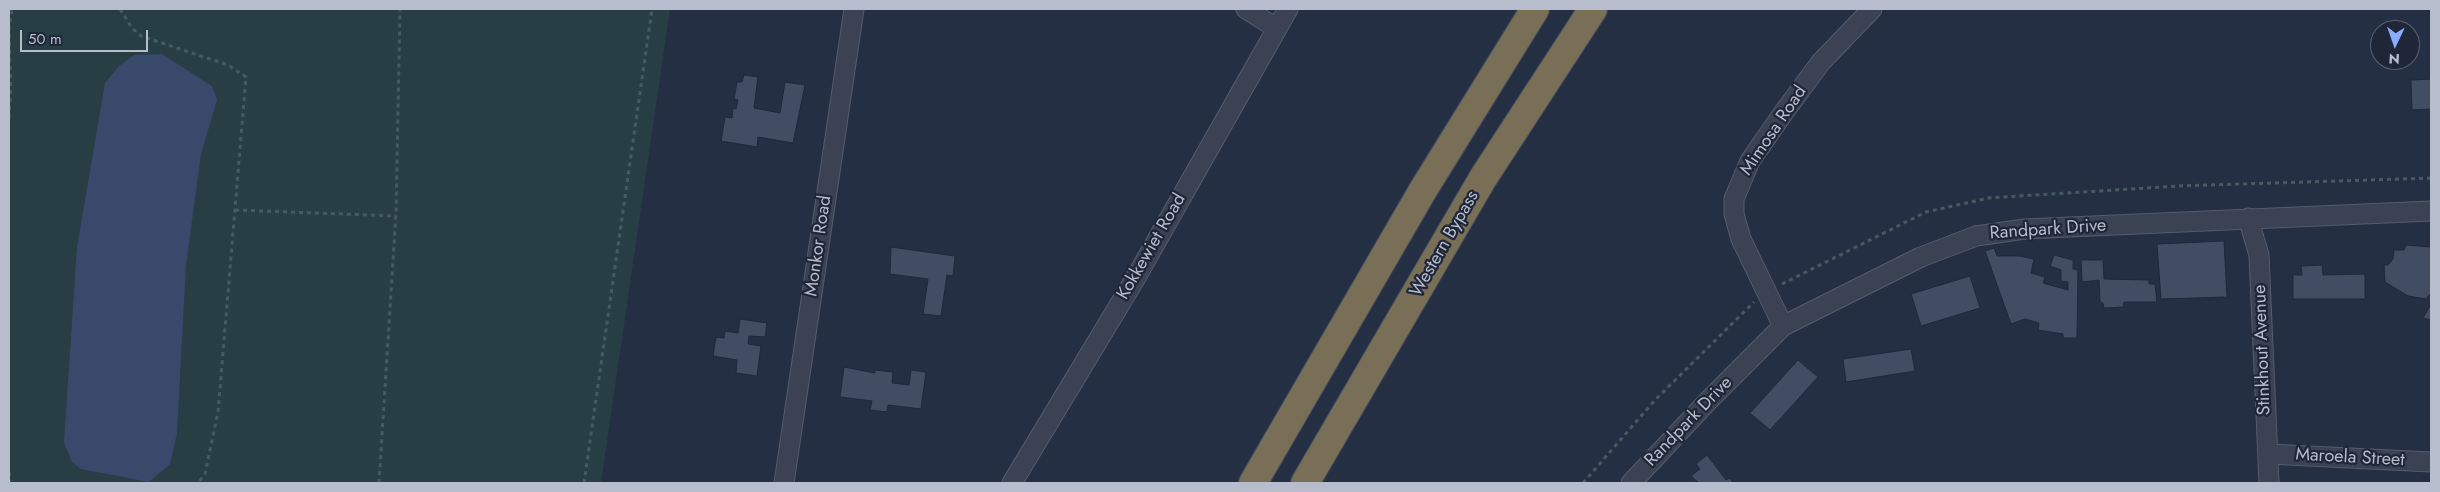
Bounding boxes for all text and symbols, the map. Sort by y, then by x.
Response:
scale bar [22,20,150,52]
north arrow [2370,20,2420,70]
text: 50 m [28,28,62,50]
text: N [2388,49,2400,69]
street label: Mimosa Road [1736,82,1812,180]
street label: Western Bypass [1406,187,1484,301]
street label: Kokkewiet Road [1113,190,1191,304]
street label: Monkor Road [801,194,837,298]
street label: Randpark Drive [1989,215,2107,245]
street label: Stinkhout Avenue [2250,284,2276,416]
street label: Randpark Drive [1641,372,1737,472]
street label: Maroela Street [2295,444,2405,472]

